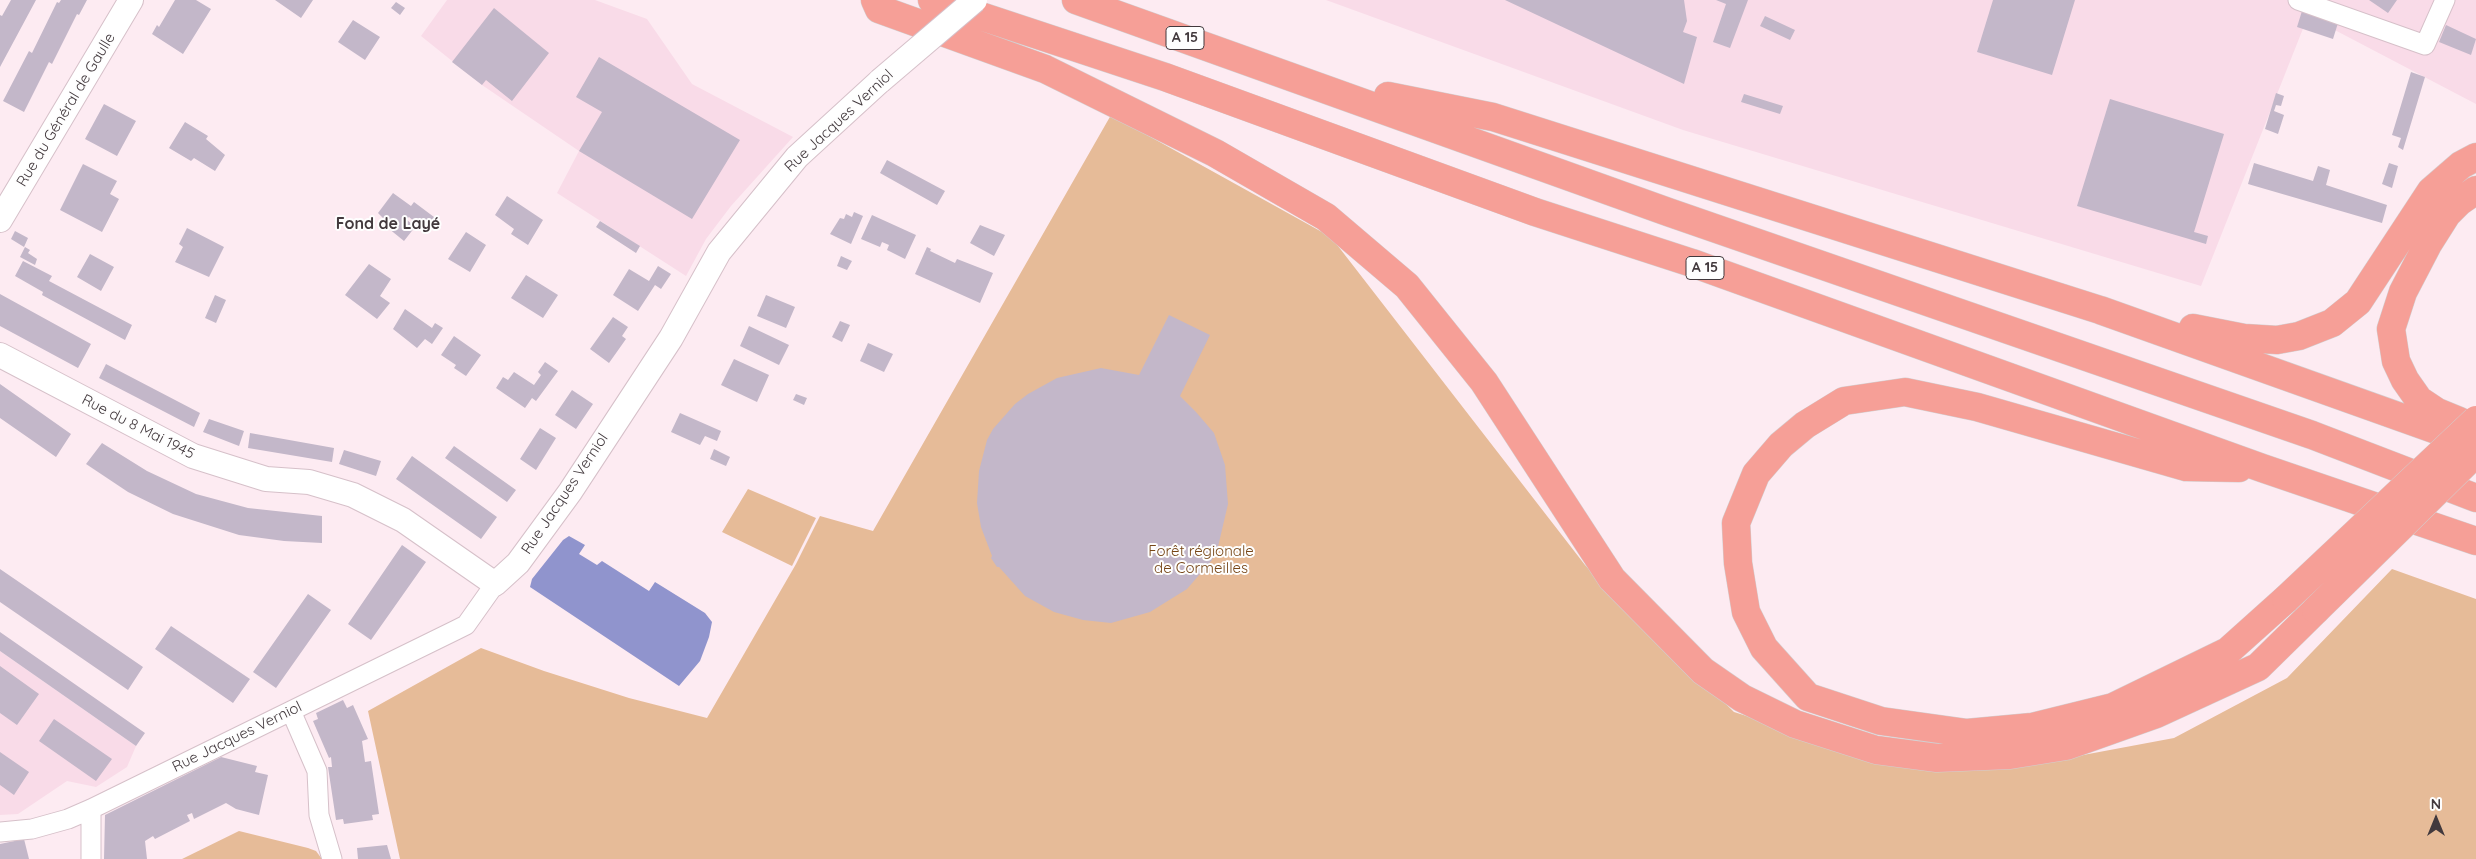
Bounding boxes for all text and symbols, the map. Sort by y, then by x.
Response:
road number: A 15 [1166,26,1204,49]
street label: Rue du Général de Gaulle [13,30,119,190]
street label: Rue Jacques Verniol [781,66,897,176]
district label: Fond de Layé [336,214,440,234]
road number: A 15 [1686,256,1724,280]
street label: Rue du 8 Mai 1945 [79,391,197,463]
street label: Rue Jacques Verniol [518,430,612,558]
park label: Forêt régionale de Cormeilles [1148,542,1254,577]
street label: Rue Jacques Verniol [169,698,305,776]
north arrow [2411,794,2461,844]
text: N [2431,795,2441,813]

